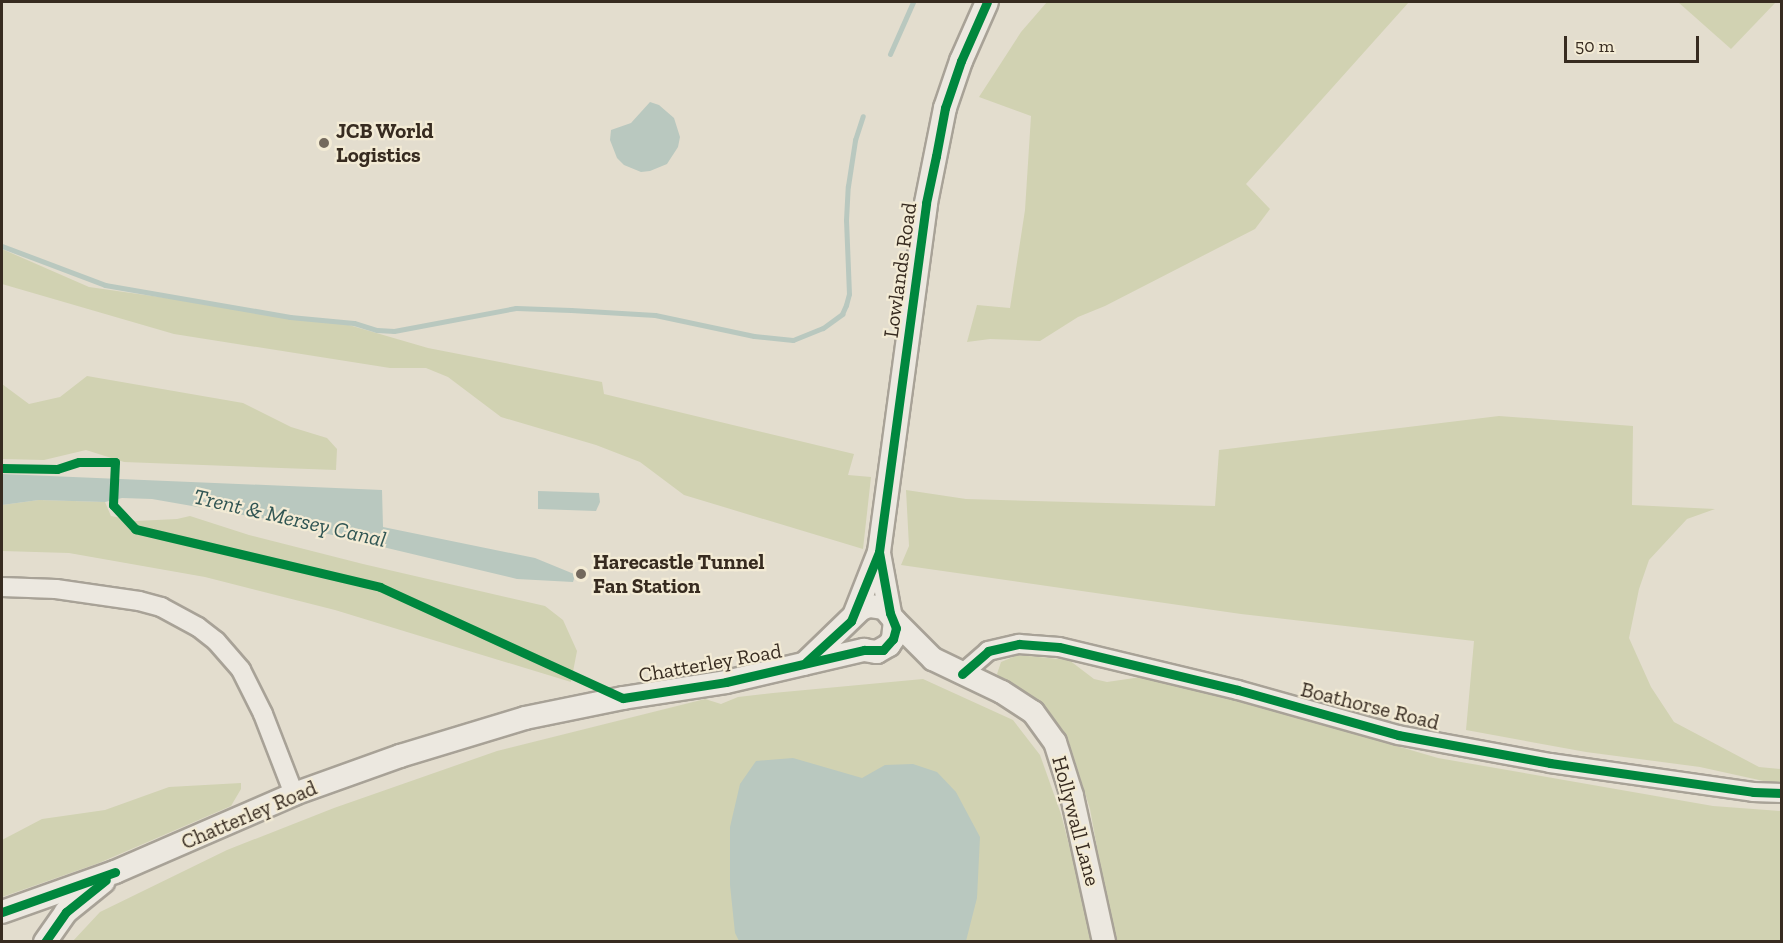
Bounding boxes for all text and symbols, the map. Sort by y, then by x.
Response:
scale bar [1567,24,1702,62]
text: 50 m [1575,35,1614,57]
place label: JCB World Logistics [336,118,434,168]
marker: JCB World Logistics [317,136,331,150]
street label: Lowlands Road [878,201,922,339]
water label: Trent & Mersey Canal [191,483,389,553]
place label: Harecastle Tunnel Fan Station [593,549,764,599]
marker: Harecastle Tunnel Fan Station [574,567,588,581]
street label: Chatterley Road [636,638,784,688]
street label: Boathorse Road [1298,677,1442,735]
street label: Hollywall Lane [1047,753,1105,889]
street label: Chatterley Road [177,775,321,855]

